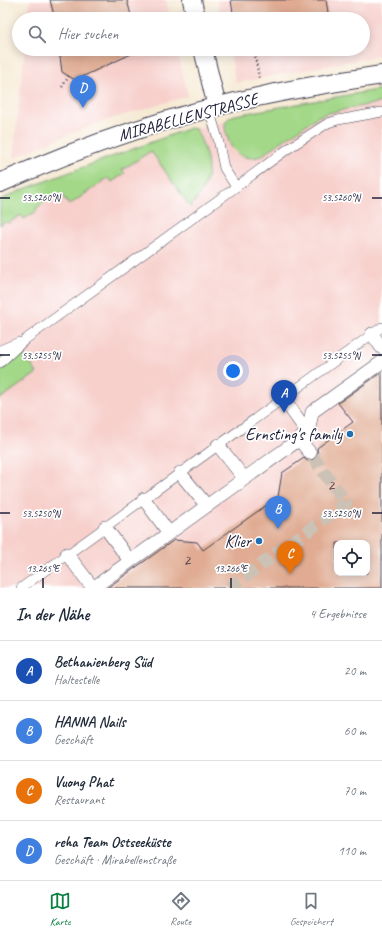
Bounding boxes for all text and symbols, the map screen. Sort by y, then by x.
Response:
search box [12,12,370,56]
icon: search [26,23,48,45]
text: Hier suchen [58,25,118,44]
pin: D [70,75,96,108]
street label: MIRABELLENSTRASSE [116,88,263,146]
text: 53.5260°N [22,191,62,204]
text: 53.5260°N [322,191,362,204]
text: 53.5255°N [22,349,62,362]
text: 53.5255°N [322,349,362,362]
your location [223,361,243,381]
pin: A [271,380,297,413]
place label: Ernsting's family [245,424,343,445]
marker: Ernsting's family [345,429,355,439]
house number: 2 [328,476,336,495]
pin: B [265,496,291,529]
text: 53.5250°N [22,507,62,520]
text: 53.5250°N [322,507,362,520]
place label: Klier [225,531,253,552]
marker: Klier [254,536,264,546]
map controls [334,540,370,576]
button: locate [334,540,370,576]
pin: C [277,541,303,574]
house number: 2 [184,551,192,570]
text: 13.265°E [27,562,61,575]
text: 13.266°E [215,562,249,575]
text: In der Nähe [16,604,89,625]
text: 4 Ergebnisse [310,606,366,622]
text: Bethanienberg Süd [54,653,152,672]
text: A [26,663,32,679]
text: 20 m [344,663,366,679]
text: Haltestelle [54,672,99,688]
text: HANNA Nails [54,713,126,732]
text: B [26,723,32,739]
text: 60 m [344,723,366,739]
text: Geschäft [54,732,93,748]
text: Vuong Phat [54,773,113,792]
text: C [26,783,32,799]
text: 70 m [344,783,366,799]
text: Restaurant [54,792,104,808]
text: reha Team Ostseeküste [54,833,171,852]
text: D [25,843,33,859]
text: 110 m [338,843,366,859]
text: Geschäft · Mirabellenstraße [54,852,176,868]
tab: Karte [49,890,71,928]
tab: Route [170,890,192,928]
tab: Gespeichert [290,890,333,928]

